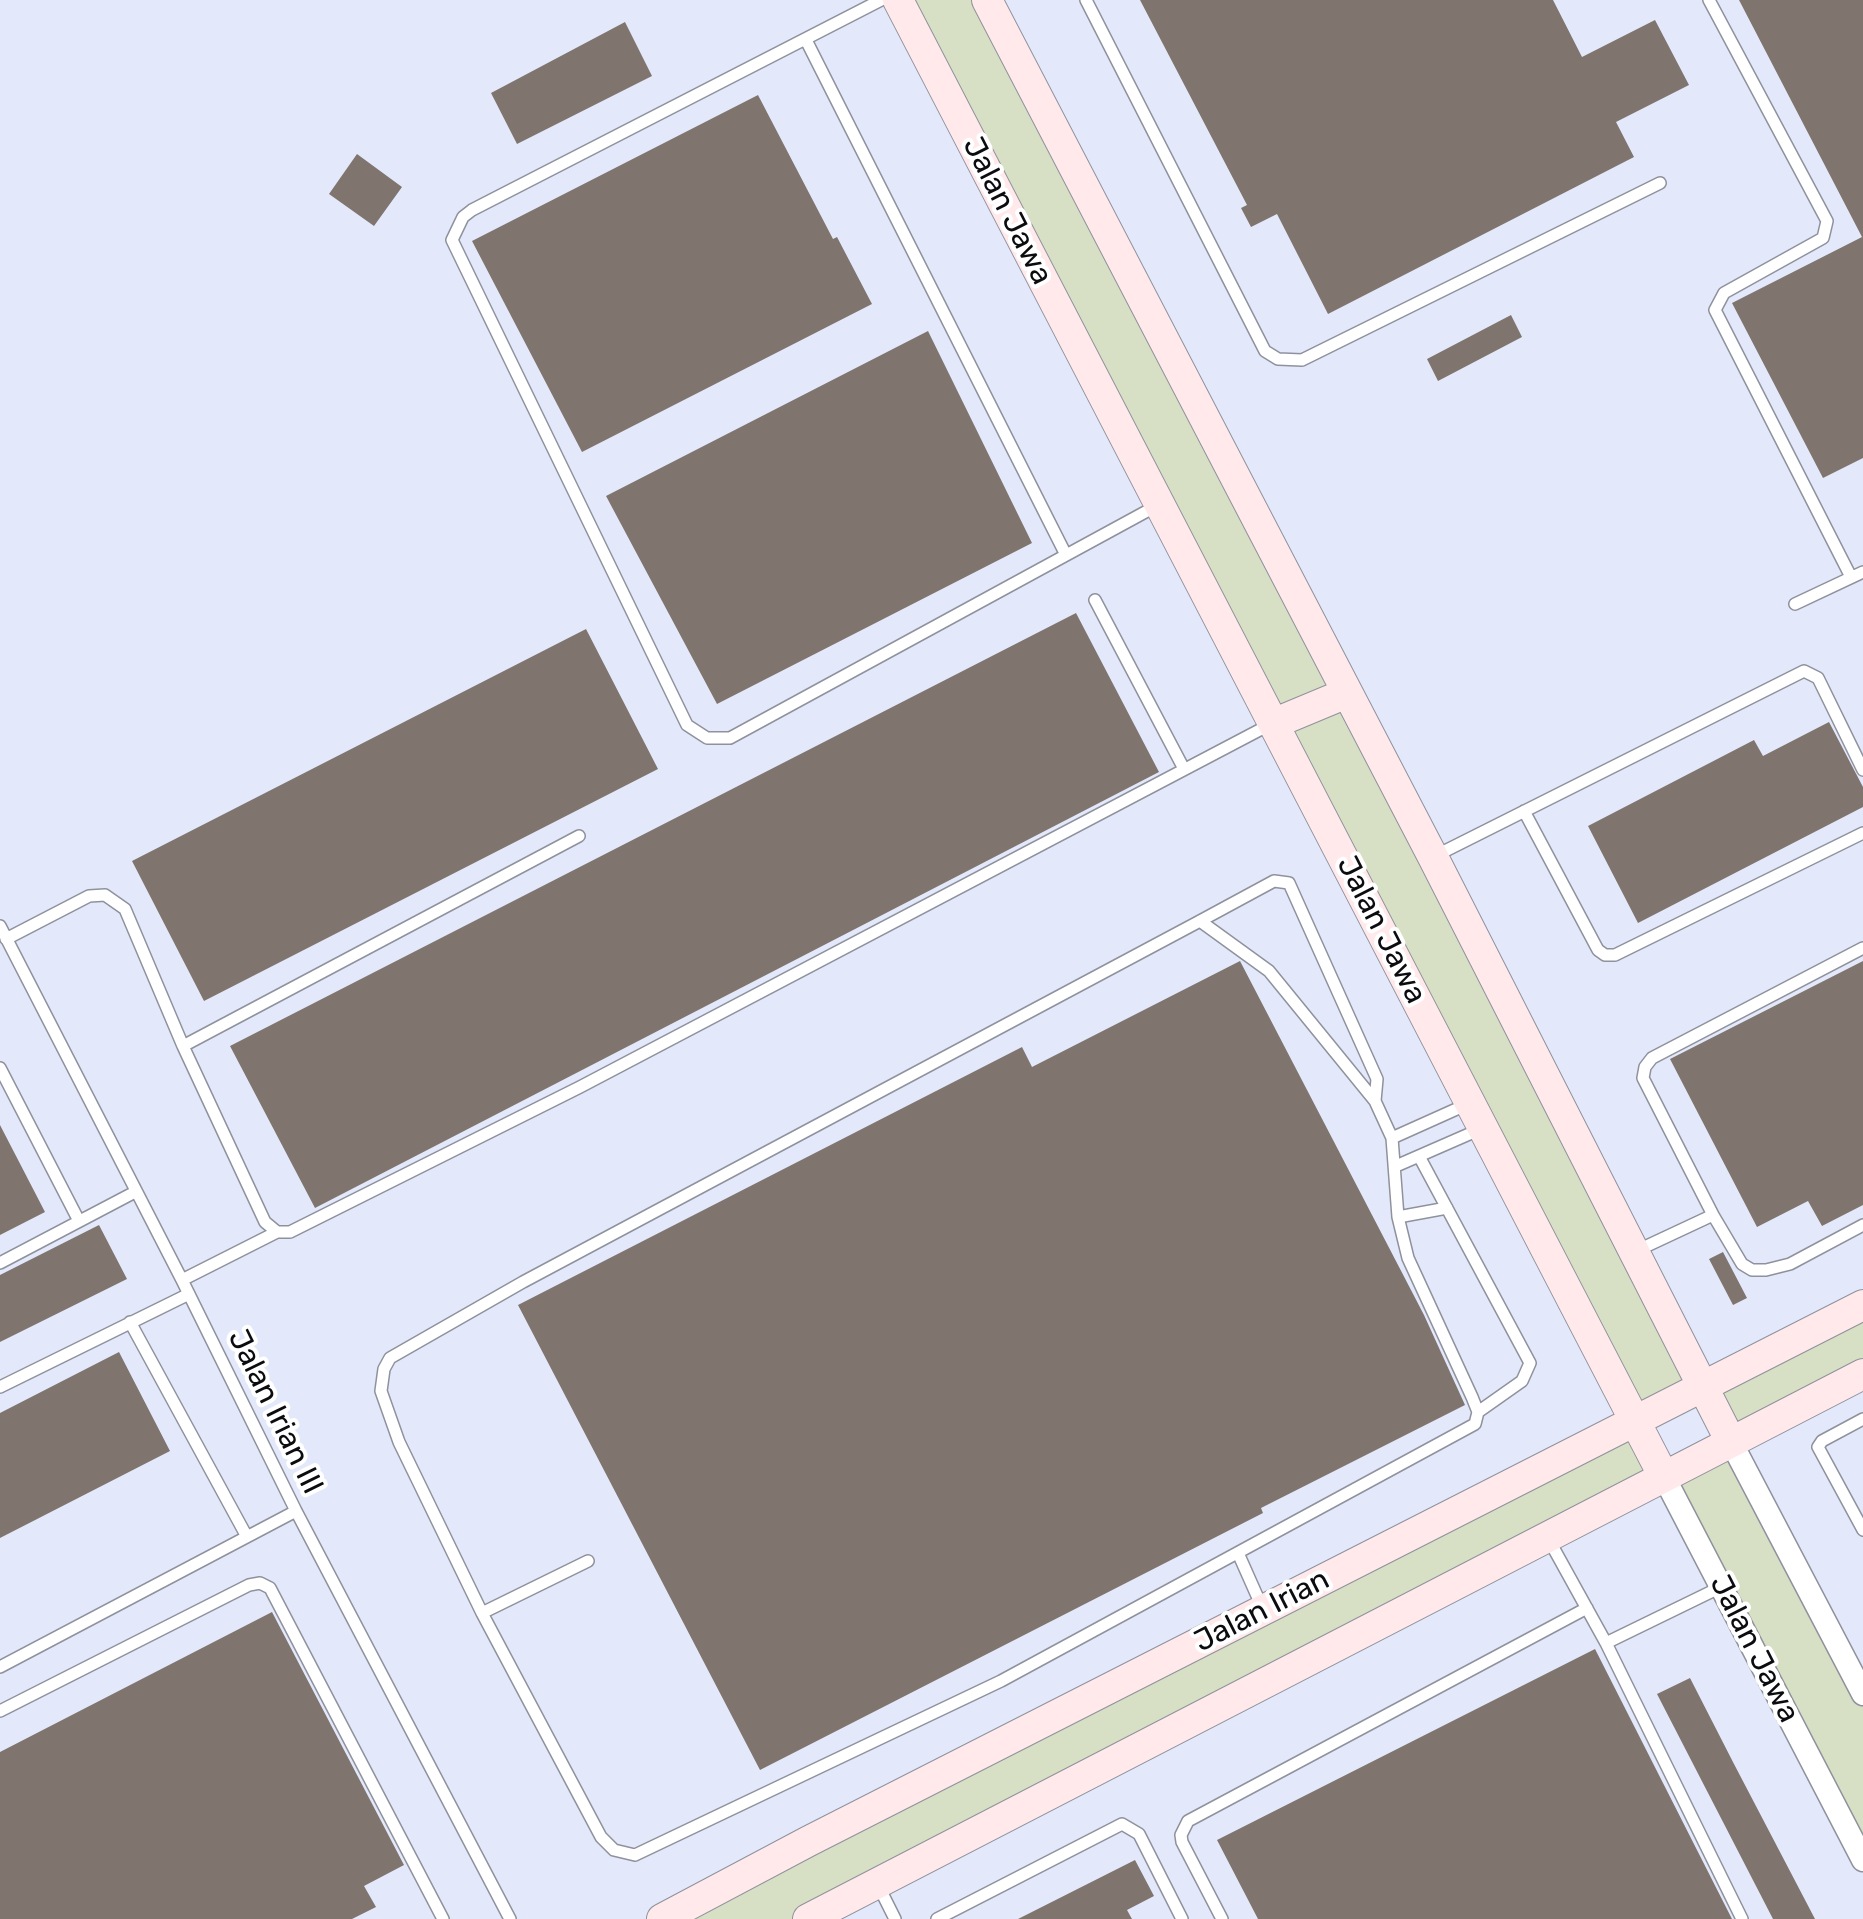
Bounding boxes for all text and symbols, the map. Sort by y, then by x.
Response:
street label: Jalan Jawa [955,131,1059,291]
street label: Jalan Jawa [1329,850,1433,1010]
street label: Jalan Irian III [220,1324,330,1500]
street label: Jalan Irian [1189,1562,1335,1660]
street label: Jalan Jawa [1702,1569,1806,1729]

